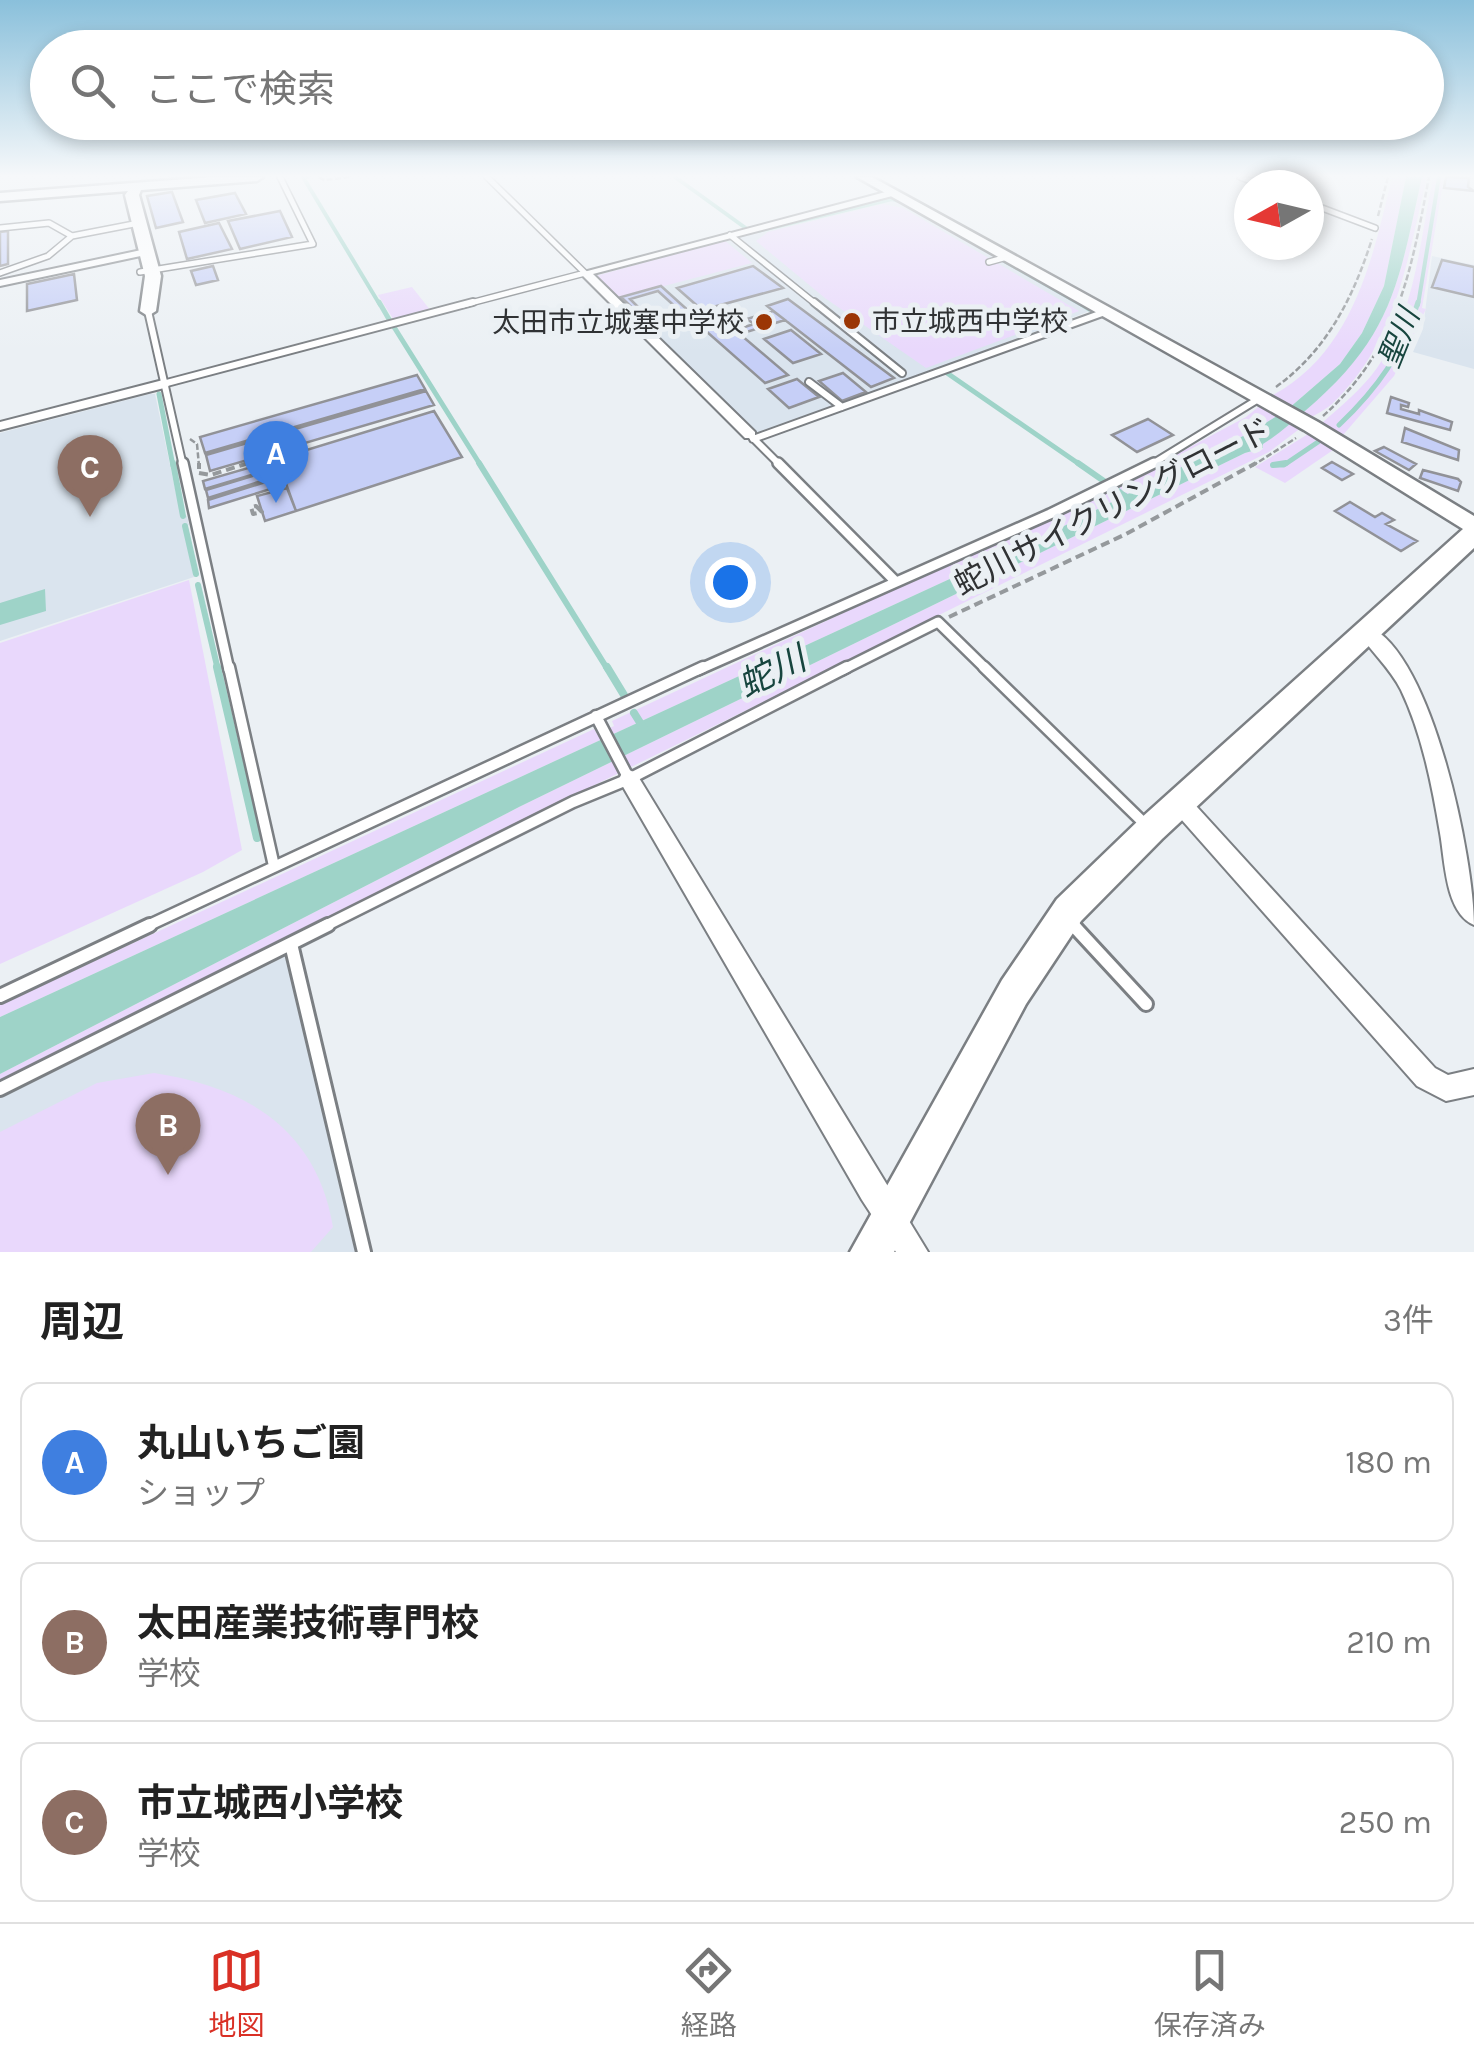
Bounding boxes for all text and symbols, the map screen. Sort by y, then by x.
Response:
search box [30,30,1444,140]
icon: search [65,58,120,113]
text: ここで検索 [145,67,335,112]
north arrow [1234,170,1324,260]
water label: 聖川 [1371,301,1428,373]
place label: 市立城西中学校 [872,305,1068,338]
place label: 太田市立城塞中学校 [492,306,744,339]
marker: 市立城西中学校 [841,310,863,332]
marker: 太田市立城塞中学校 [753,311,775,333]
street label: 蛇川サイクリングロード [948,411,1278,603]
pin: A [244,420,308,503]
pin: C [58,434,122,517]
your location [705,557,756,608]
water label: 蛇川 [732,636,816,706]
pin: B [136,1092,200,1175]
text: 周辺 [40,1297,124,1347]
text: 3件 [1383,1302,1434,1339]
text: 丸山いちご園 [137,1421,365,1466]
text: A [64,1444,85,1481]
text: 180 m [1345,1444,1432,1481]
text: ショップ [137,1475,265,1512]
text: 太田産業技術専門校 [137,1601,479,1646]
text: B [64,1624,85,1661]
text: 210 m [1346,1624,1432,1661]
text: 学校 [137,1655,201,1692]
text: 市立城西小学校 [137,1781,403,1826]
text: C [64,1804,85,1841]
text: 250 m [1339,1804,1432,1841]
text: 学校 [137,1835,201,1872]
tab: 地図 [208,1943,264,2043]
tab: 経路 [681,1943,737,2043]
tab: 保存済み [1154,1943,1266,2043]

